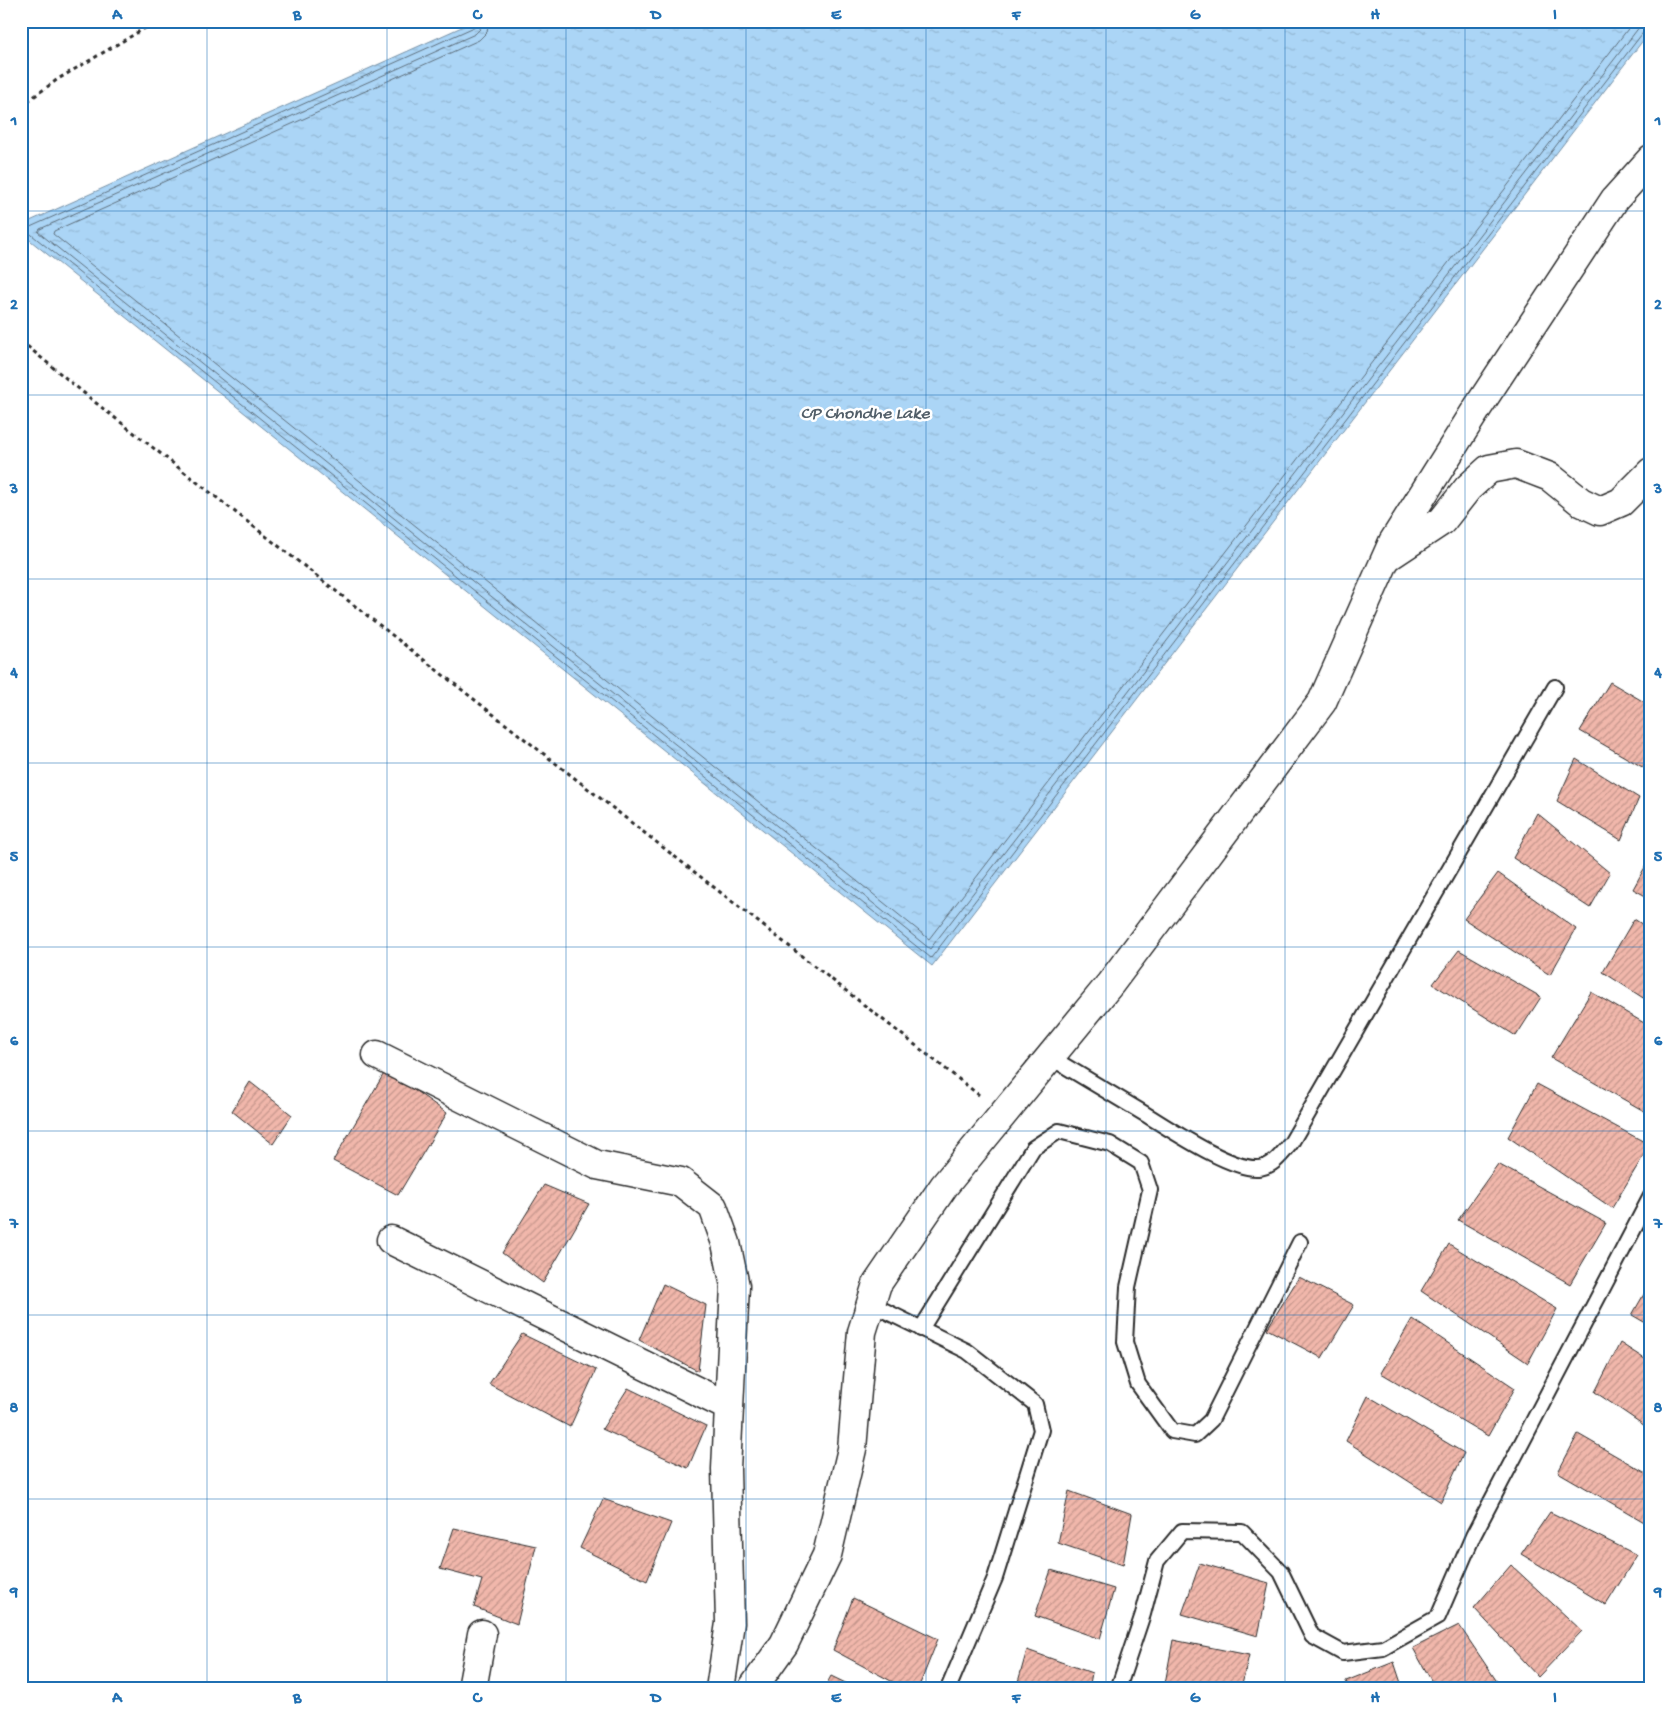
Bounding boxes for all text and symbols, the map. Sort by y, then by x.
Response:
text: A [111,7,123,26]
text: B [292,7,302,26]
text: C [472,7,483,26]
text: D [649,7,662,26]
text: E [831,7,842,26]
text: F [1011,7,1022,26]
text: G [1190,7,1201,26]
text: H [1370,7,1380,26]
text: I [1553,7,1557,26]
text: 1 [10,113,17,132]
text: 1 [1654,113,1661,132]
text: 2 [10,297,18,316]
text: 2 [1654,297,1662,316]
water label: CP Chondhe Lake [801,404,930,425]
text: 3 [9,481,18,500]
text: 3 [1653,481,1662,500]
text: 4 [9,665,18,684]
text: 4 [1653,665,1662,684]
text: 5 [10,849,19,868]
text: 5 [1654,849,1663,868]
text: 6 [10,1033,19,1052]
text: 6 [1654,1033,1663,1052]
text: 7 [9,1216,19,1235]
text: 7 [1653,1216,1663,1235]
text: 8 [10,1400,19,1419]
text: 8 [1654,1400,1663,1419]
text: 9 [9,1584,18,1603]
text: 9 [1653,1584,1662,1603]
text: A [111,1690,123,1709]
text: B [292,1690,302,1709]
text: C [472,1690,483,1709]
text: D [649,1690,662,1709]
text: E [831,1690,842,1709]
text: F [1011,1690,1022,1709]
text: G [1190,1690,1201,1709]
text: H [1370,1690,1380,1709]
text: I [1553,1690,1557,1709]

